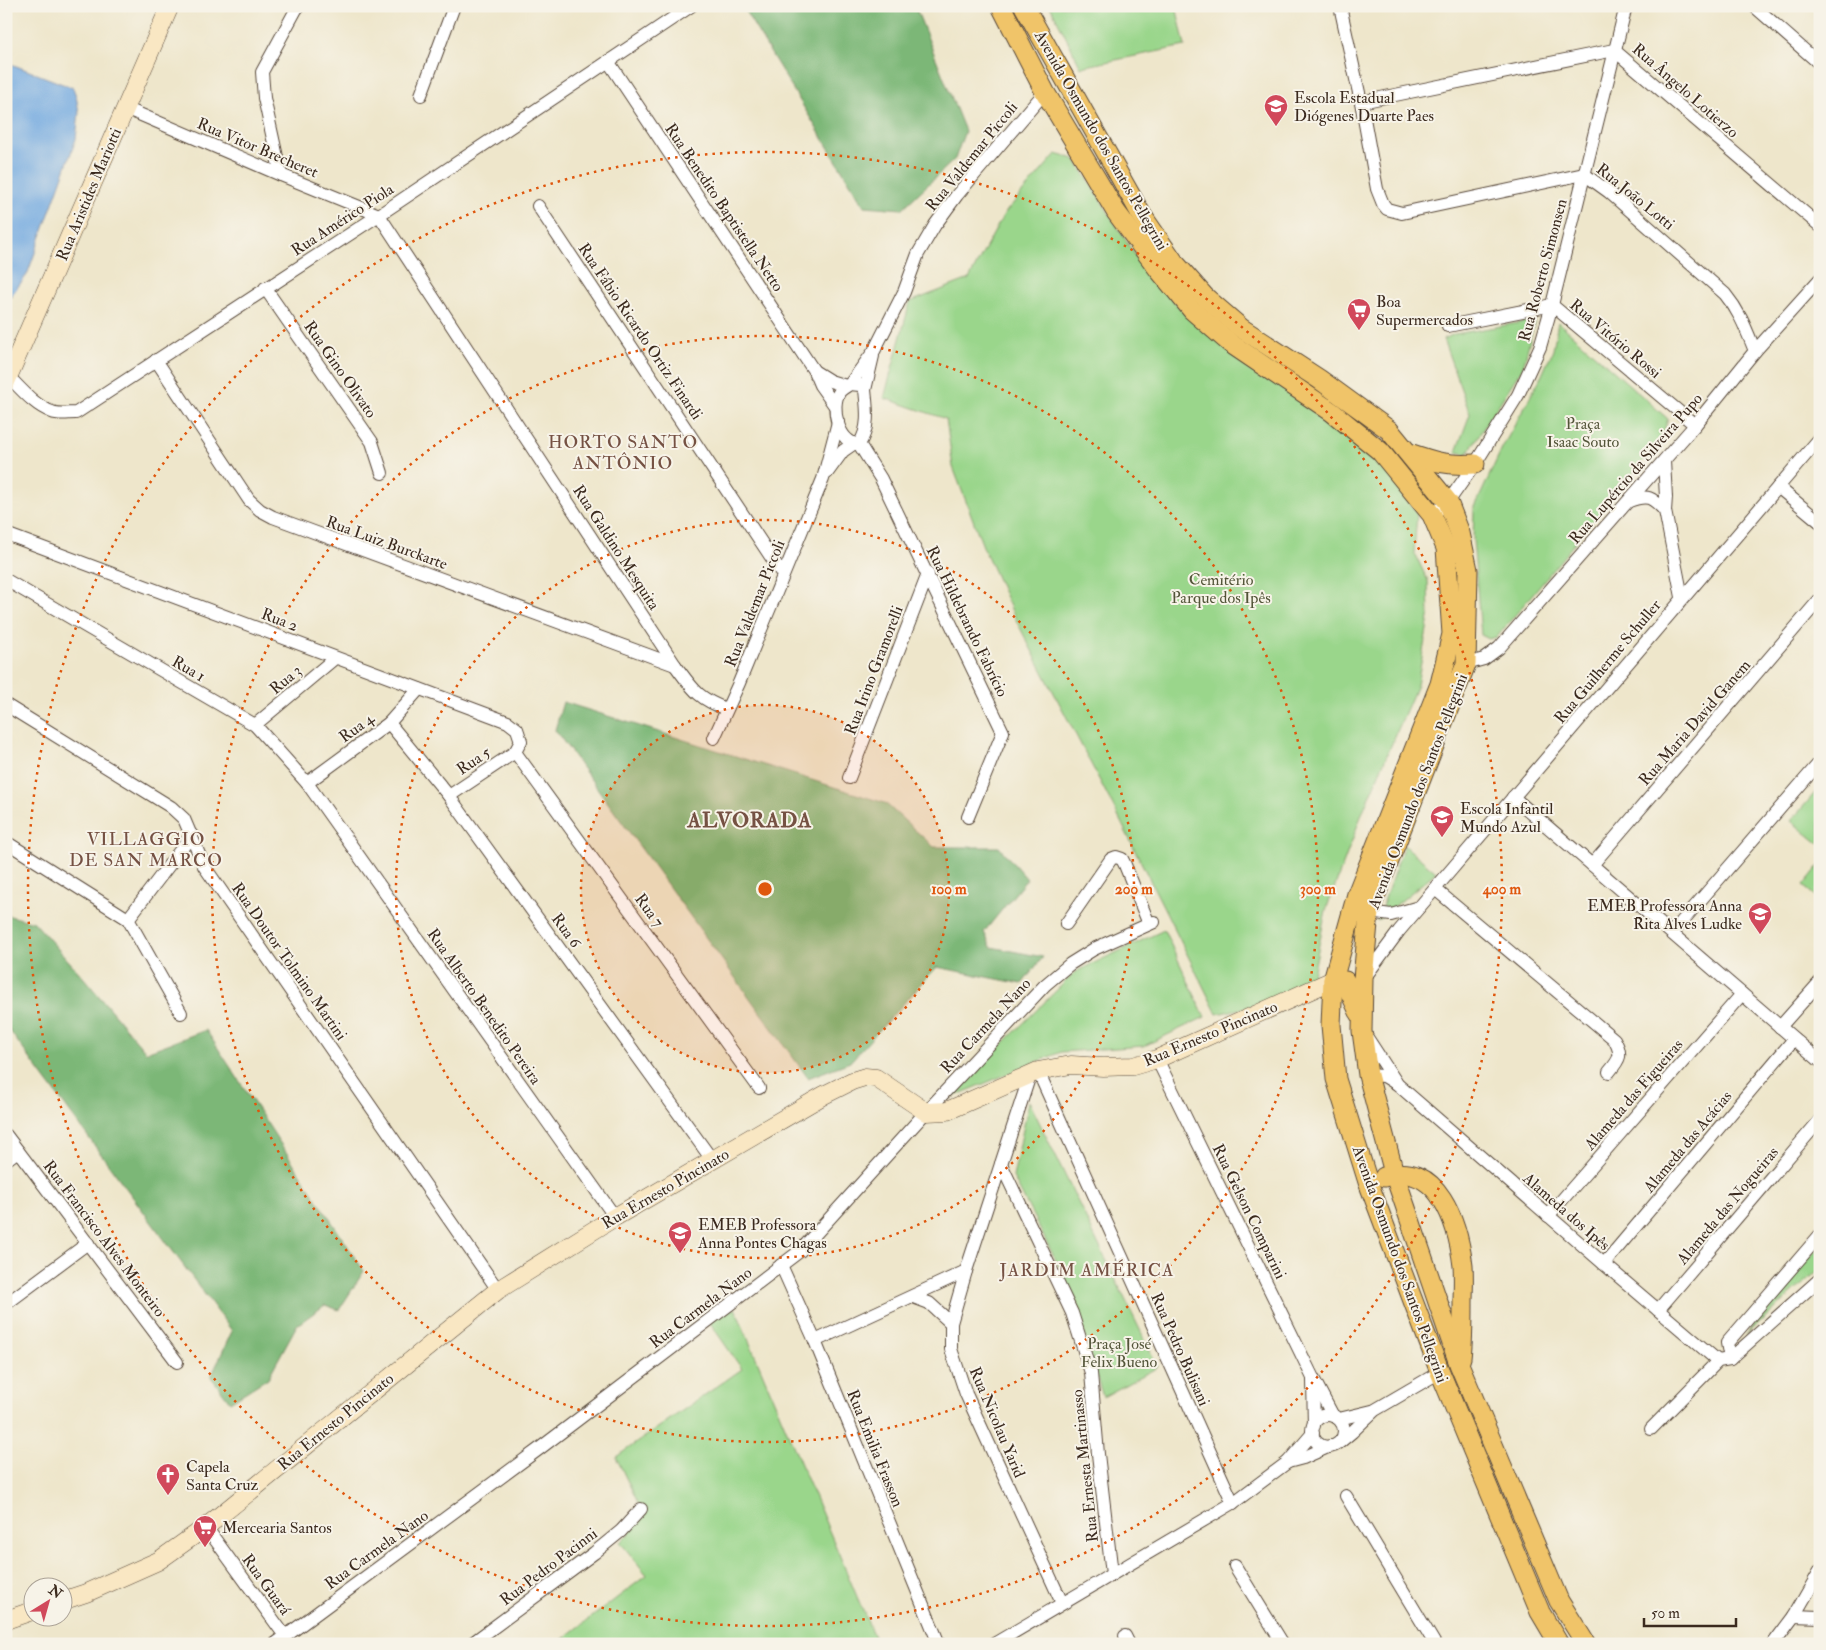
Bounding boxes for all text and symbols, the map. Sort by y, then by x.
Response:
street label: Avenida Osmundo dos Santos Pellegrini [1029,26,1172,254]
street label: Rua Ângelo Lotierzo [1628,39,1743,143]
place label: Escola Estadual Diógenes Duarte Paes [1294,88,1434,126]
school or university icon: Escola Estadual Diógenes Duarte Paes [1263,93,1289,127]
street label: Rua Valdemar Piccoli [921,98,1022,215]
street label: Rua Vitor Brecheret [194,113,321,182]
street label: Rua Benedito Baptistella Netto [660,120,788,296]
street label: Rua Aristides Mariotti [52,125,126,264]
street label: Rua João Lotti [1592,159,1679,235]
street label: Rua Américo Piola [288,179,398,260]
street label: Rua Roberto Simonsen [1514,197,1572,344]
street label: Rua Fábio Ricardo Ortiz Finardi [574,239,707,424]
place label: Boa Supermercados [1376,292,1473,331]
street label: Rua Vitório Rossi [1566,295,1665,383]
supermarket icon: Boa Supermercados [1346,297,1372,331]
street label: Rua Gino Olivato [299,317,381,422]
street label: Rua Lupércio da Silveira Pupo [1565,389,1708,549]
park label: Praça Isaac Souto [1547,414,1620,452]
district label: HORTO SANTO ANTÔNIO [548,431,698,475]
street label: Rua Galdino Mesquita [568,481,664,614]
street label: Rua Luiz Burckarte [323,512,450,574]
street label: Rua Valdemar Piccoli [720,537,790,670]
street label: Rua Hildebrando Fabrício [922,543,1012,700]
park label: Cemitério Parque dos Ipês [1171,570,1271,609]
street label: Rua Guilherme Schuller [1550,596,1666,728]
street label: Rua Irino Gramorelli [840,603,908,738]
street label: Rua 2 [258,604,301,636]
street label: Rua 1 [168,651,209,686]
street label: Rua Maria David Ganem [1634,655,1755,790]
street label: Rua 3 [266,661,306,699]
street label: Avenida Osmundo dos Santos Pellegrini [1363,671,1472,913]
street label: Rua 4 [335,708,379,747]
street label: Rua 5 [453,742,494,779]
place label: Escola Infantil Mundo Azul [1460,799,1553,837]
school or university icon: Escola Infantil Mundo Azul [1429,804,1455,838]
district label: ALVORADA [687,807,812,834]
district label: VILLAGGIO DE SAN MARCO [69,828,223,872]
street label: Rua Doutor Tolmino Martini [227,879,351,1044]
centre of rings [756,880,774,898]
text: 100 m [931,880,967,899]
text: 200 m [1115,880,1153,899]
text: 300 m [1300,880,1336,899]
text: 400 m [1482,880,1521,899]
street label: Rua 7 [630,890,668,932]
place label: EMEB Professora Anna Rita Alves Ludke [1587,896,1742,934]
school or university icon: EMEB Professora Anna Rita Alves Ludke [1747,901,1773,935]
street label: Rua 6 [547,910,586,952]
street label: Rua Alberto Benedito Pereira [423,925,546,1089]
street label: Rua Carmela Nano [936,974,1035,1078]
street label: Rua Ernesto Pincinato [1140,997,1281,1071]
street label: Alameda das Figueiras [1579,1035,1687,1155]
street label: Alameda das Acácias [1639,1087,1736,1197]
street label: Rua Gelson Comparini [1207,1141,1290,1283]
street label: Avenida Osmundo dos Santos Pellegrini [1347,1142,1452,1385]
street label: Alameda das Nogueiras [1672,1143,1783,1270]
street label: Rua Ernesto Pincinato [598,1144,733,1233]
street label: Rua Francisco Alves Monteiro [39,1156,170,1321]
street label: Alameda dos Ipês [1517,1168,1614,1256]
place label: EMEB Professora Anna Pontes Chagas [697,1215,827,1253]
school or university icon: EMEB Professora Anna Pontes Chagas [667,1220,693,1254]
district label: JARDIM AMÉRICA [998,1259,1175,1282]
street label: Rua Carmela Nano [645,1263,756,1353]
street label: Rua Pedro Bulisani [1146,1290,1214,1409]
park label: Praça José Felix Bueno [1081,1334,1158,1372]
street label: Rua Nicolau Yarid [965,1364,1029,1481]
street label: Rua Ernesto Pincinato [273,1369,398,1475]
street label: Rua Emilia Frasson [842,1387,908,1510]
street label: Rua Ernesta Martinasso [1067,1388,1103,1543]
place label: Capela Santa Cruz [186,1457,259,1495]
church icon: Capela Santa Cruz [155,1462,181,1496]
street label: Rua Carmela Nano [321,1505,433,1594]
supermarket icon: Mercearia Santos [192,1514,218,1548]
place label: Mercearia Santos [222,1518,332,1538]
street label: Rua Pedro Pacinni [496,1524,601,1610]
street label: Rua Guará [237,1550,295,1619]
north arrow [22,1578,72,1628]
text: N [45,1581,66,1603]
scale bar [1644,1595,1736,1627]
text: 50 m [1651,1604,1680,1623]

